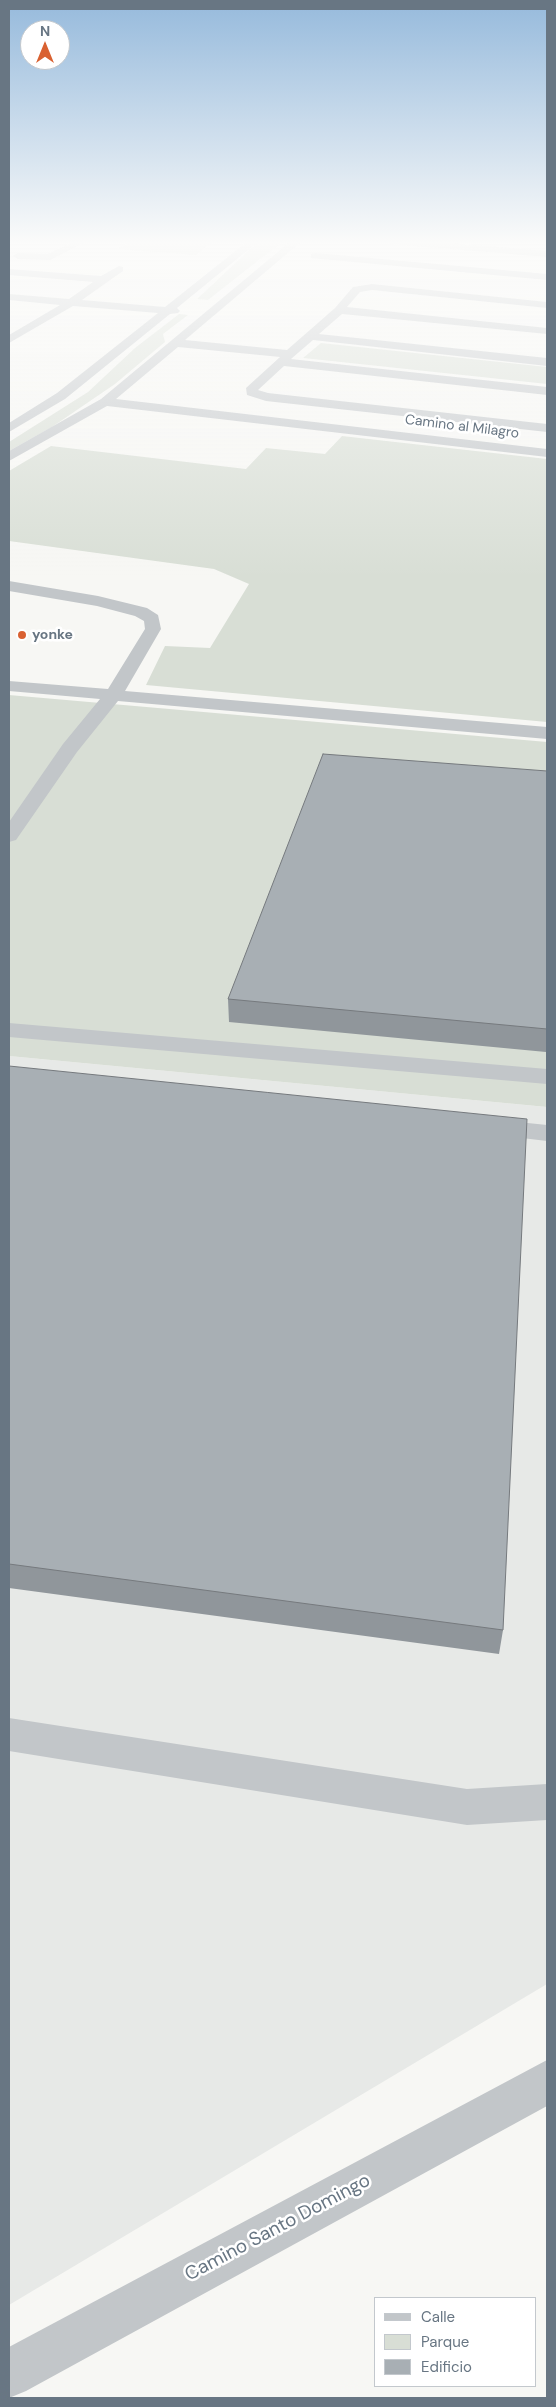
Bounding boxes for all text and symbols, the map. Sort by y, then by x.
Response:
north arrow [20,20,70,70]
text: N [40,22,50,40]
street label: Camino al Milagro [404,412,520,442]
place label: yonke [32,627,73,643]
marker: yonke [16,629,28,641]
street label: Camino Santo Domingo [181,2169,375,2287]
legend [374,2297,536,2387]
text: Calle [421,2307,455,2327]
text: Parque [421,2332,469,2352]
text: Edificio [421,2357,472,2377]

